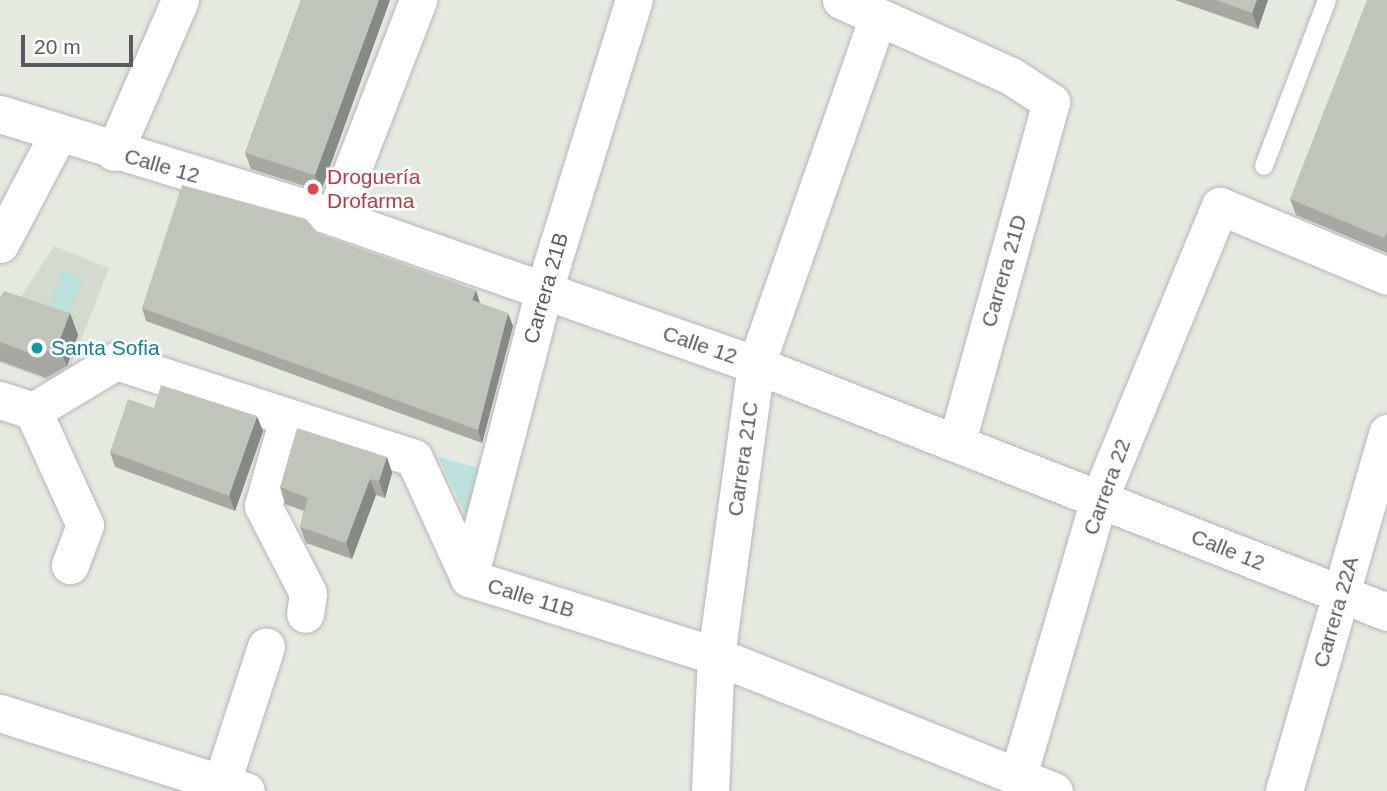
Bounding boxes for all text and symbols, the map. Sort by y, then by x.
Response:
scale bar [24,21,136,65]
text: 20 m [34,35,81,58]
street label: Calle 12 [121,143,203,189]
place label: Droguería Drofarma [327,164,420,214]
marker: Droguería Drofarma [305,181,321,197]
street label: Carrera 21D [976,212,1032,330]
street label: Carrera 21B [518,230,574,346]
street label: Calle 12 [659,321,741,369]
place label: Santa Sofia [51,335,160,361]
marker: Santa Sofia [29,340,45,356]
street label: Carrera 21C [722,400,764,518]
street label: Carrera 22 [1078,436,1136,538]
street label: Calle 12 [1188,524,1268,576]
street label: Carrera 22A [1308,554,1364,670]
street label: Calle 11B [485,573,577,623]

